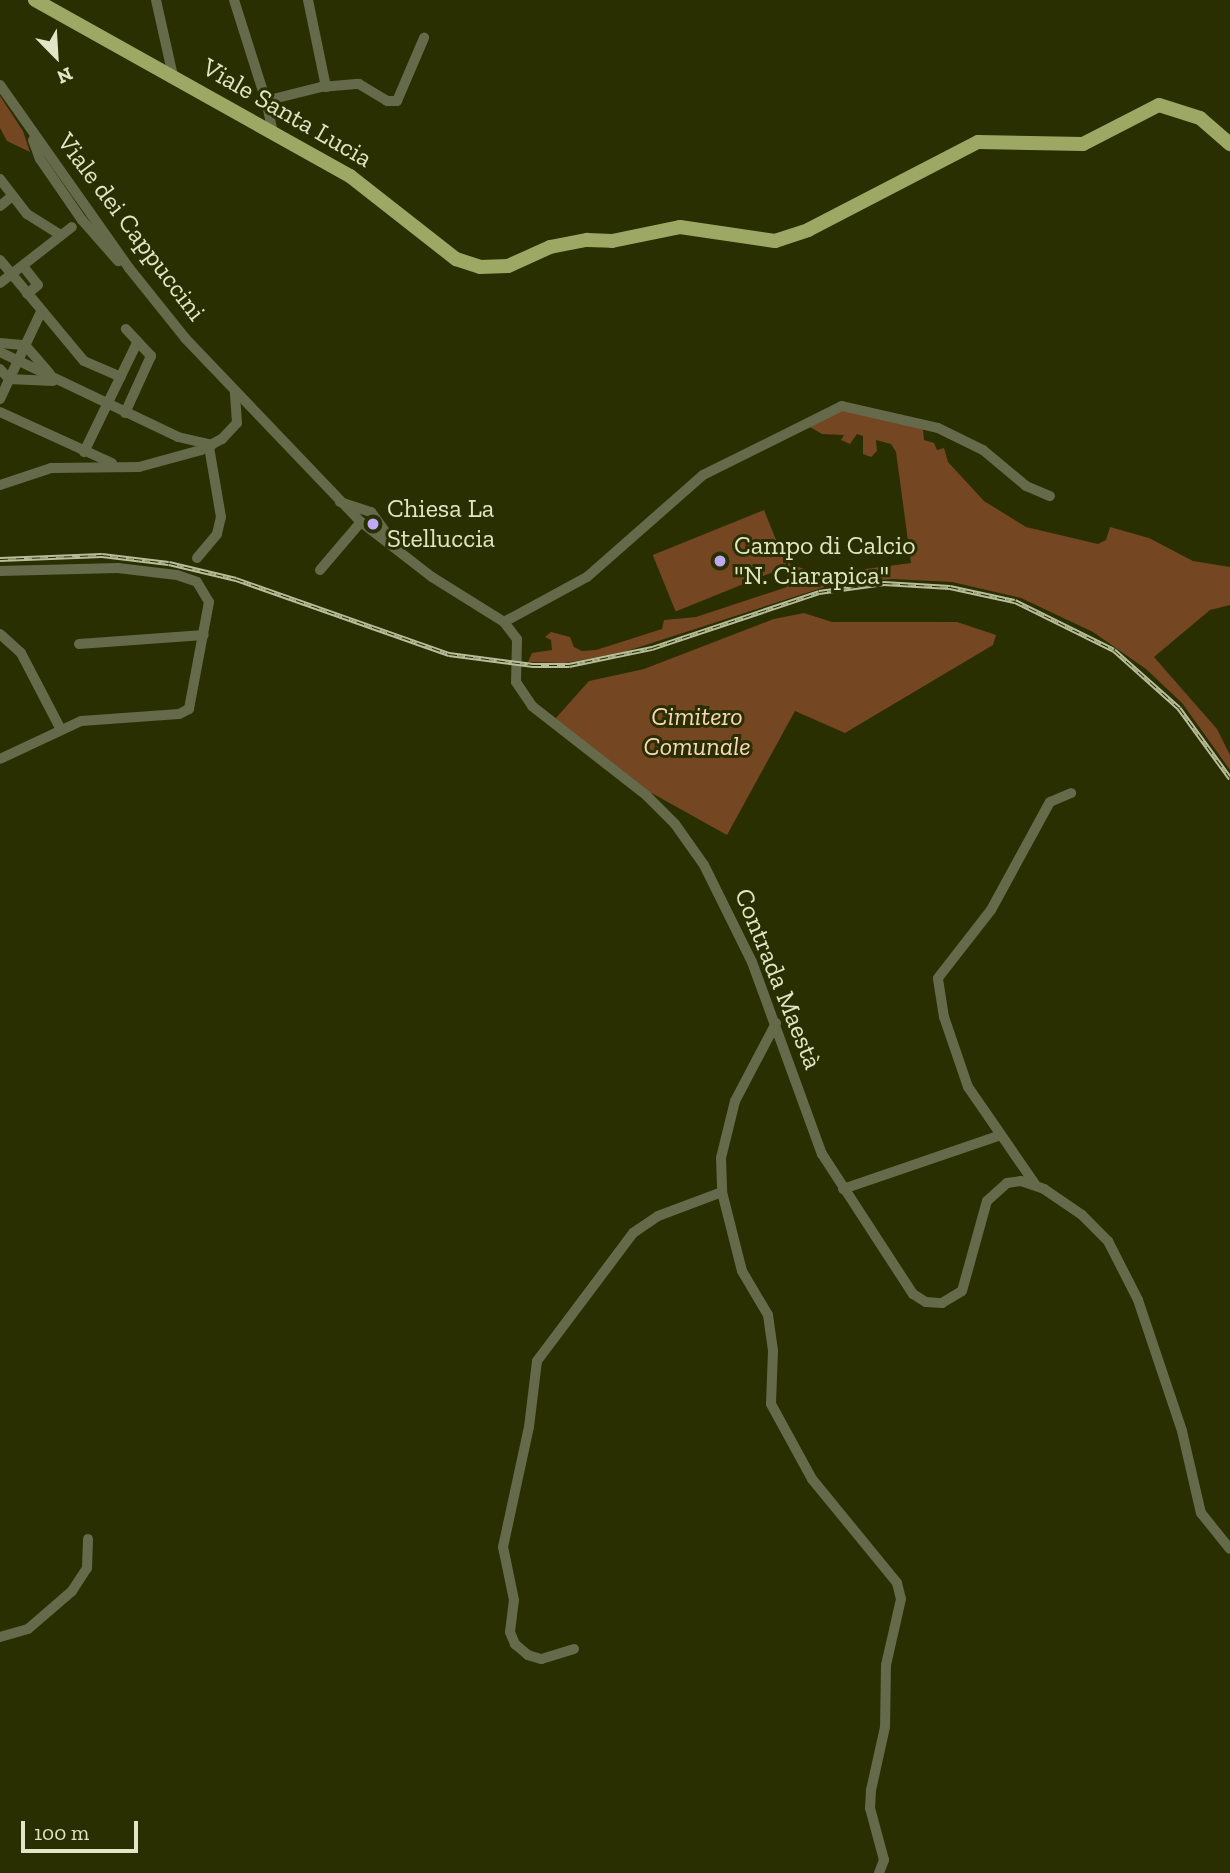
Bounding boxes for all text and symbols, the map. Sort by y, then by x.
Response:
north arrow [21,21,91,91]
street label: Viale Santa Lucia [196,52,378,174]
text: N [53,62,76,89]
street label: Viale dei Cappuccini [50,127,212,327]
place label: Chiesa La Stelluccia [387,493,495,554]
marker: Chiesa La Stelluccia [365,516,381,532]
place label: Campo di Calcio "N. Ciarapica" [734,530,916,592]
marker: Campo di Calcio "N. Ciarapica" [712,553,728,569]
park label: Cimitero Comunale [643,701,751,762]
street label: Contrada Maestà [728,884,828,1074]
scale bar [24,1806,142,1850]
text: 100 m [34,1820,89,1845]

